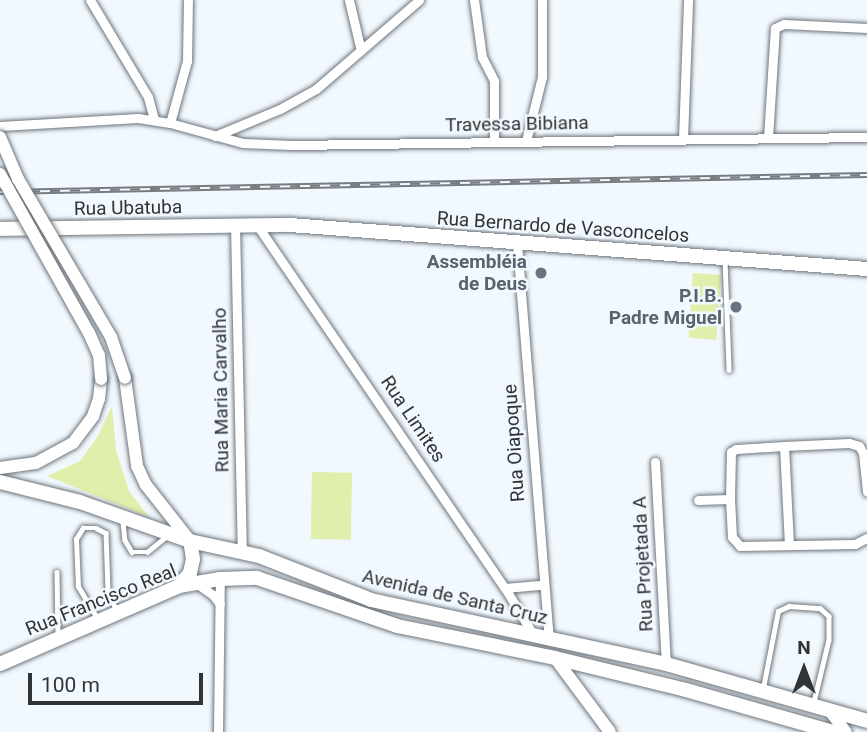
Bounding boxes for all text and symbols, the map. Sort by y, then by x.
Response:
street label: Travessa Bibiana [445,111,589,137]
street label: Rua Ubatuba [74,196,182,220]
street label: Rua Bernardo de Vasconcelos [436,207,690,247]
place label: Assembléia de Deus [427,251,527,295]
marker: Assembléia de Deus [533,265,549,281]
place label: P.I.B. Padre Miguel [609,285,722,329]
marker: P.I.B. Padre Miguel [728,299,744,315]
street label: Rua Maria Carvalho [208,307,234,473]
street label: Rua Limites [376,371,450,467]
street label: Rua Oiapoque [499,383,529,503]
street label: Rua Projetada A [628,496,658,632]
street label: Rua Francisco Real [22,559,180,641]
street label: Avenida de Santa Cruz [360,565,550,629]
north arrow [769,634,839,704]
text: N [797,636,811,659]
scale bar [32,658,206,702]
text: 100 m [41,673,100,697]

